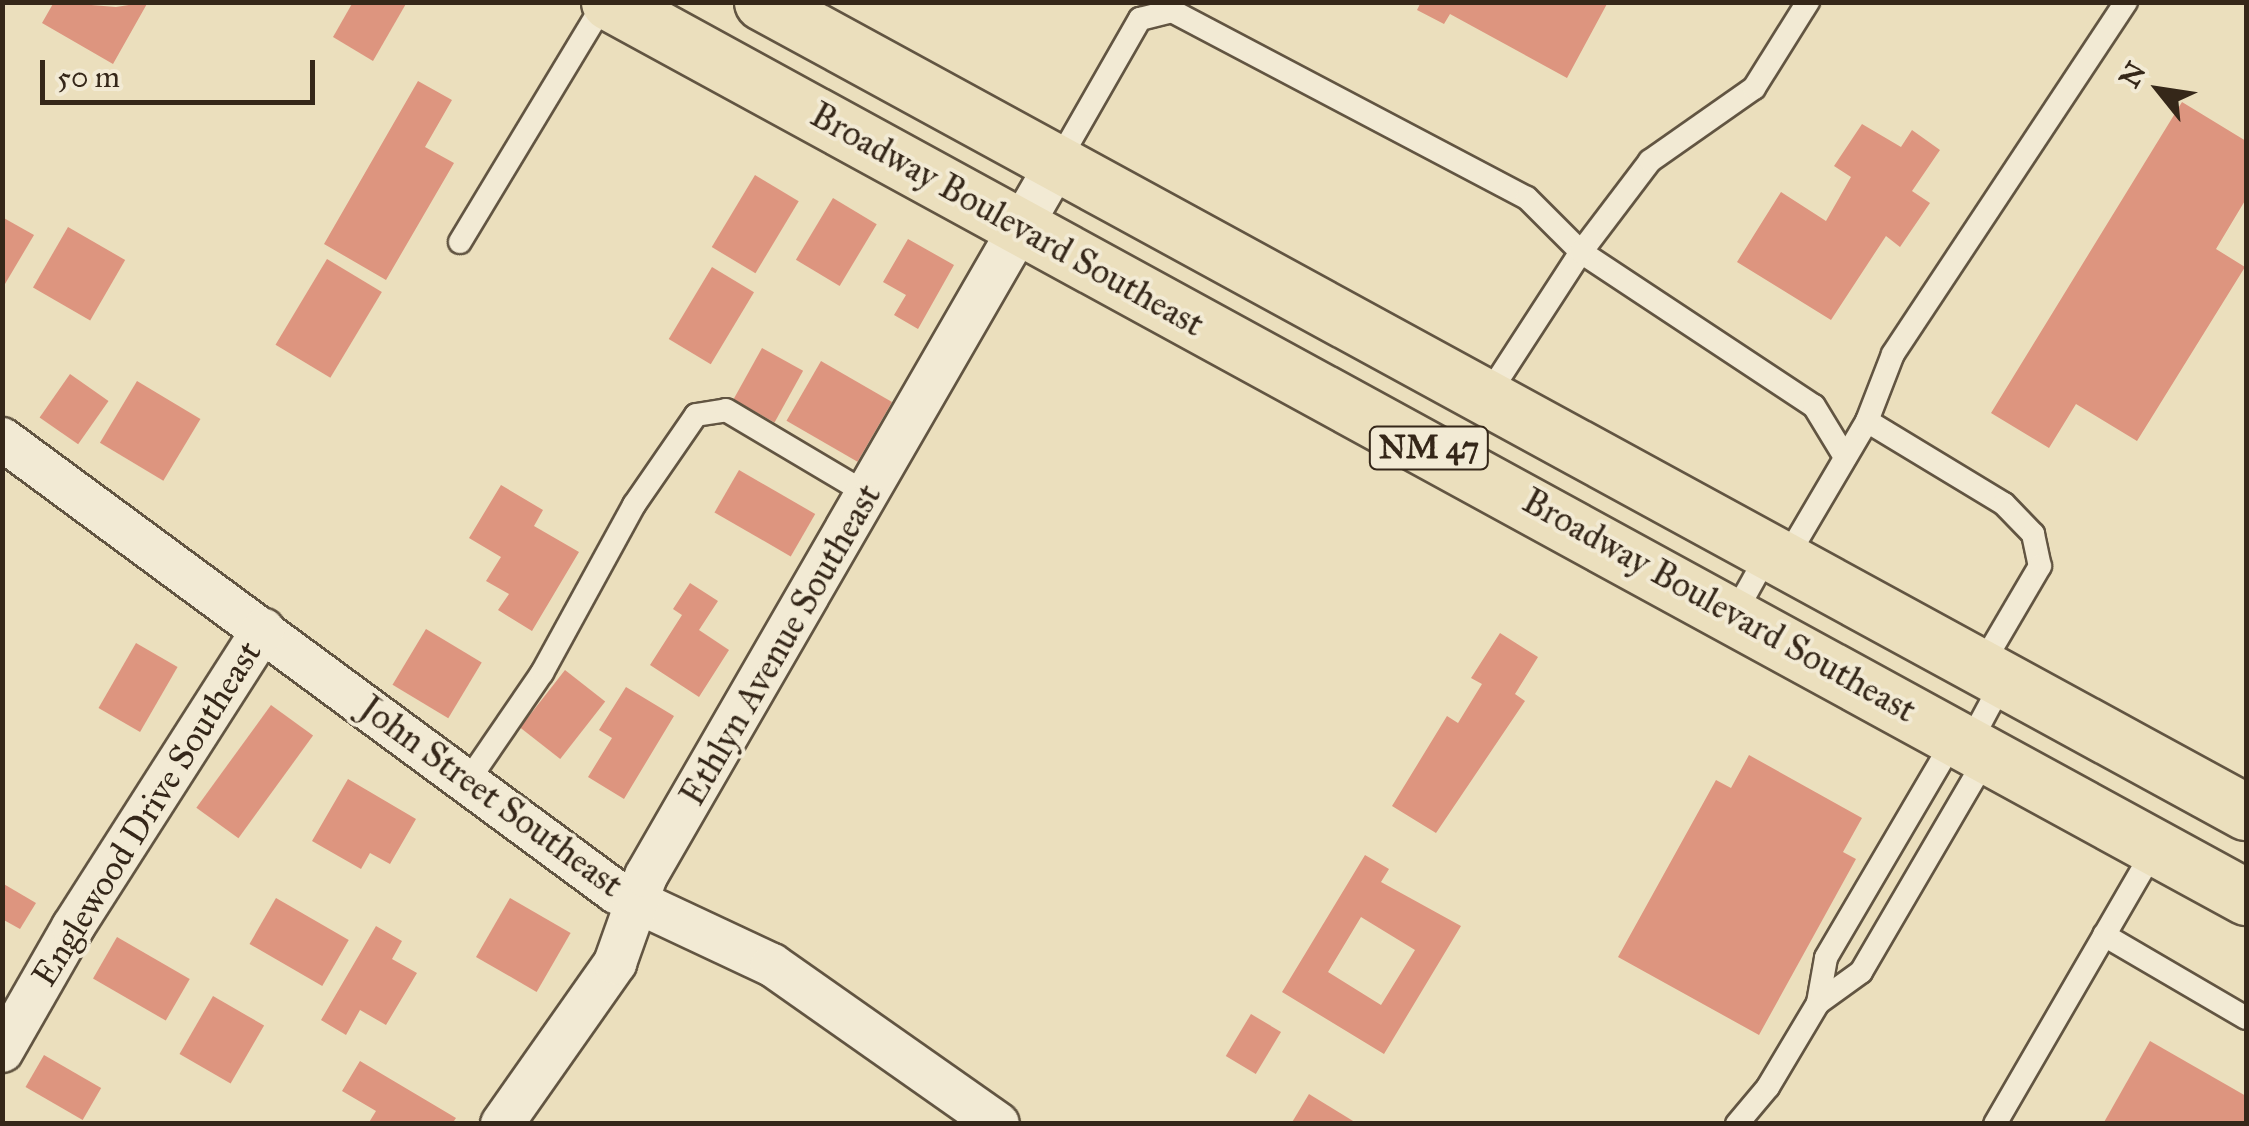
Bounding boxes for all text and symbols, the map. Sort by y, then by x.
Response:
scale bar [45,40,320,102]
north arrow [2109,40,2209,140]
text: N [2111,56,2154,94]
text: 50 m [57,59,120,95]
street label: Broadway Boulevard Southeast [803,94,1211,346]
road number: NM 47 [1366,421,1492,475]
street label: Ethlyn Avenue Southeast [672,477,890,813]
street label: Broadway Boulevard Southeast [1515,480,1923,732]
street label: Englewood Drive Southeast [23,634,271,994]
street label: John Street Southeast [351,688,631,906]

